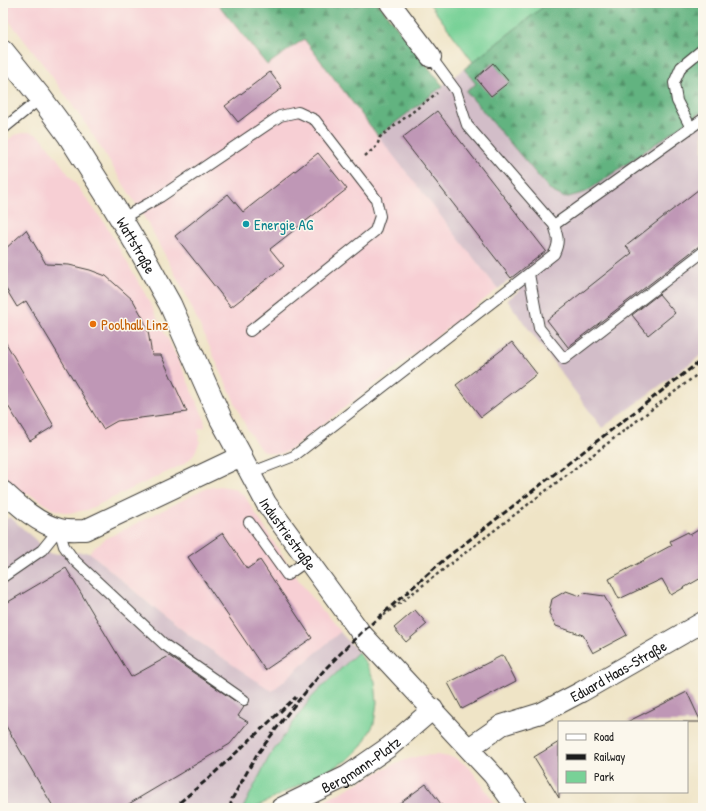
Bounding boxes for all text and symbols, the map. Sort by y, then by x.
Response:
street label: Wattstraße [112,213,161,277]
place label: Energie AG [254,214,314,235]
marker: Energie AG [241,219,251,229]
place label: Poolhall Linz [101,314,169,335]
marker: Poolhall Linz [88,319,98,329]
street label: Industriestraße [255,494,322,574]
street label: Eduard Haas-Straße [566,635,670,706]
legend [558,721,688,793]
text: Road [594,728,614,745]
street label: Bergmann-Platz [318,731,405,797]
text: Railway [594,748,625,765]
text: Park [594,768,614,785]

